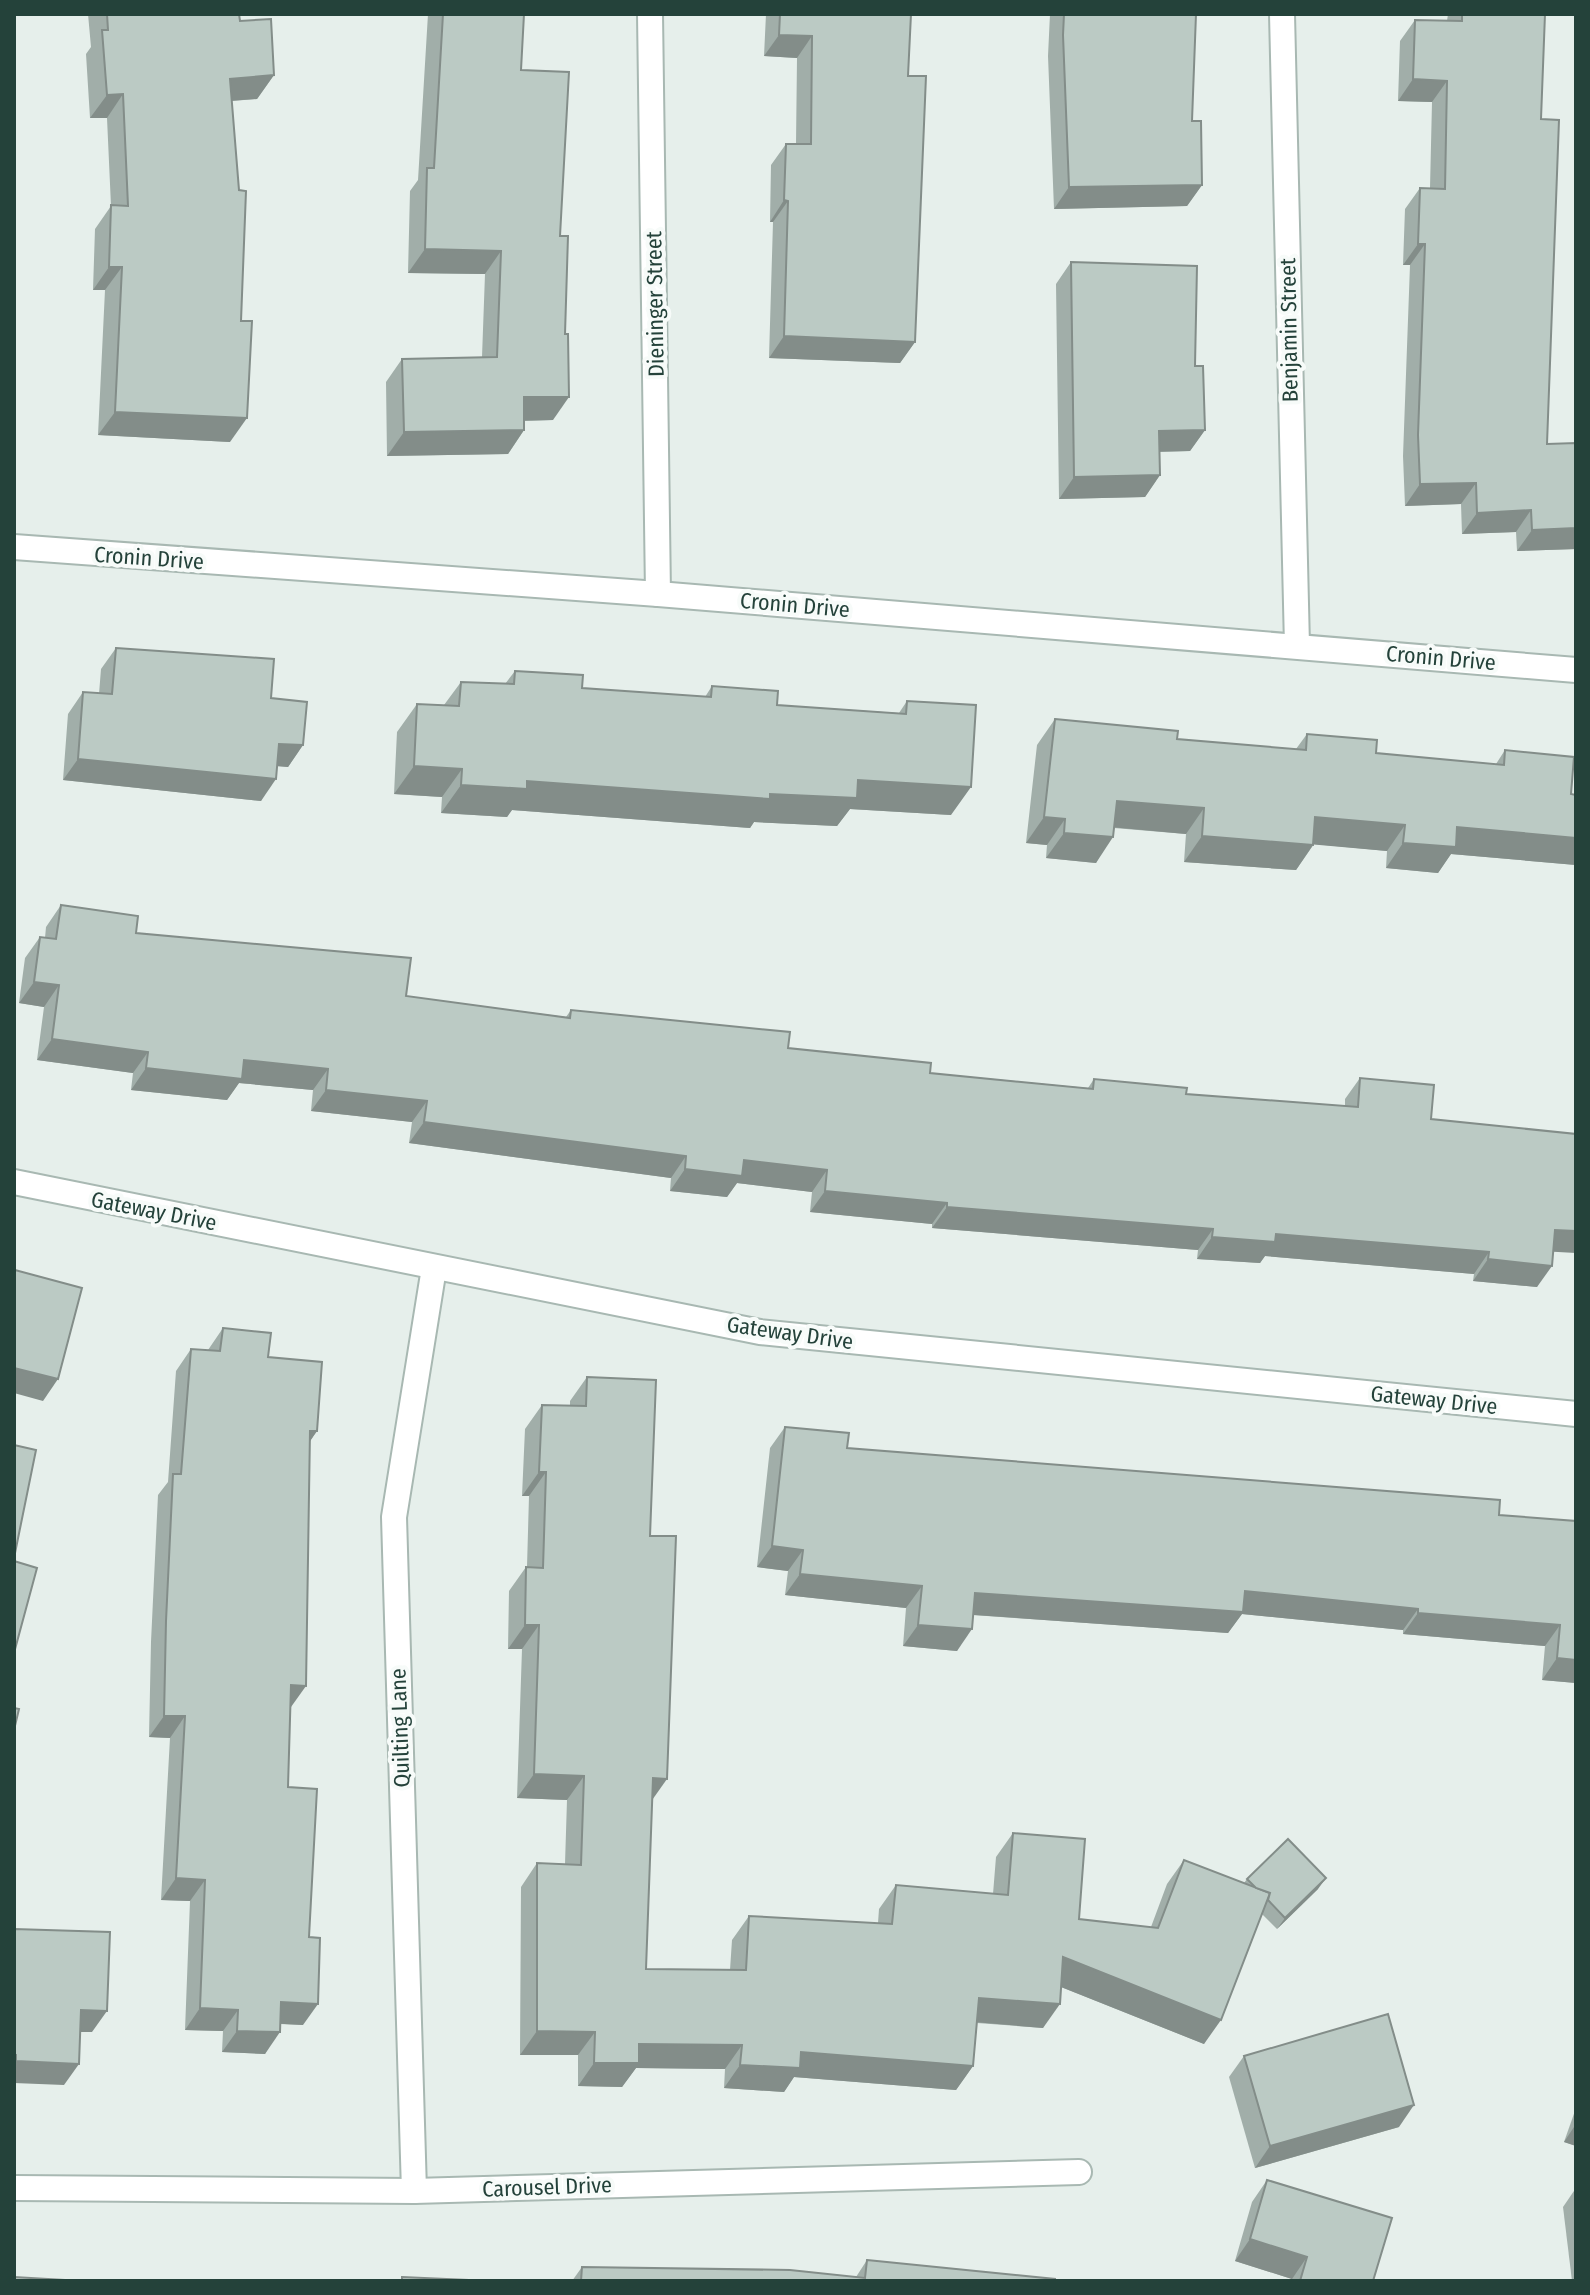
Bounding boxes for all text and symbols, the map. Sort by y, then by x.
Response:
street label: Dieninger Street [640,230,670,377]
street label: Benjamin Street [1274,257,1304,402]
street label: Cronin Drive [93,541,205,575]
street label: Cronin Drive [739,587,851,623]
street label: Cronin Drive [1385,640,1497,676]
street label: Gateway Drive [89,1186,219,1236]
street label: Gateway Drive [725,1311,855,1355]
street label: Gateway Drive [1369,1380,1499,1420]
street label: Quilting Lane [384,1668,416,1788]
street label: Carousel Drive [482,2171,612,2203]

